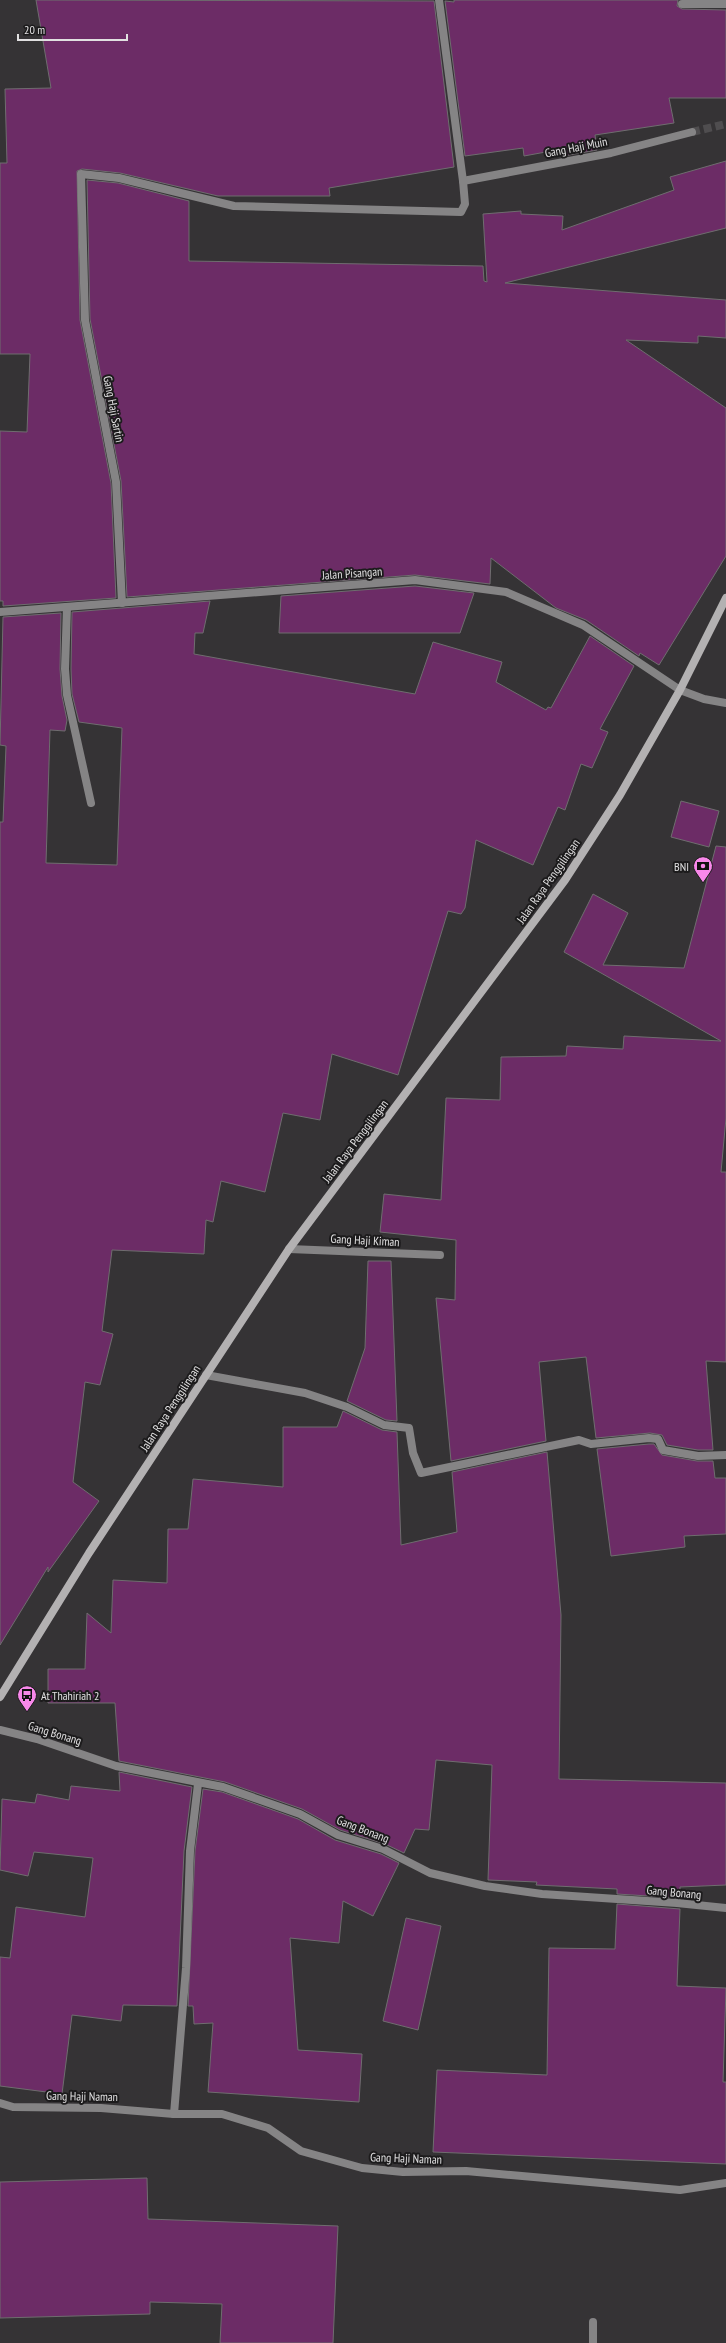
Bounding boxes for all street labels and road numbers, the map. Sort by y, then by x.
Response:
street label: Gang Haji Muin [543,134,609,160]
street label: Gang Haji Sartin [100,375,128,443]
street label: Jalan Pisangan [320,563,383,583]
street label: Jalan Raya Penggilingan [513,836,583,927]
street label: Jalan Raya Penggilingan [318,1097,391,1186]
street label: Gang Haji Kiman [330,1231,400,1249]
street label: Jalan Raya Penggilingan [136,1362,203,1455]
street label: Gang Bonang [26,1718,84,1748]
street label: Gang Bonang [335,1812,391,1846]
street label: Gang Bonang [646,1882,702,1902]
street label: Gang Haji Naman [46,2088,118,2104]
street label: Gang Haji Naman [370,2149,442,2167]

